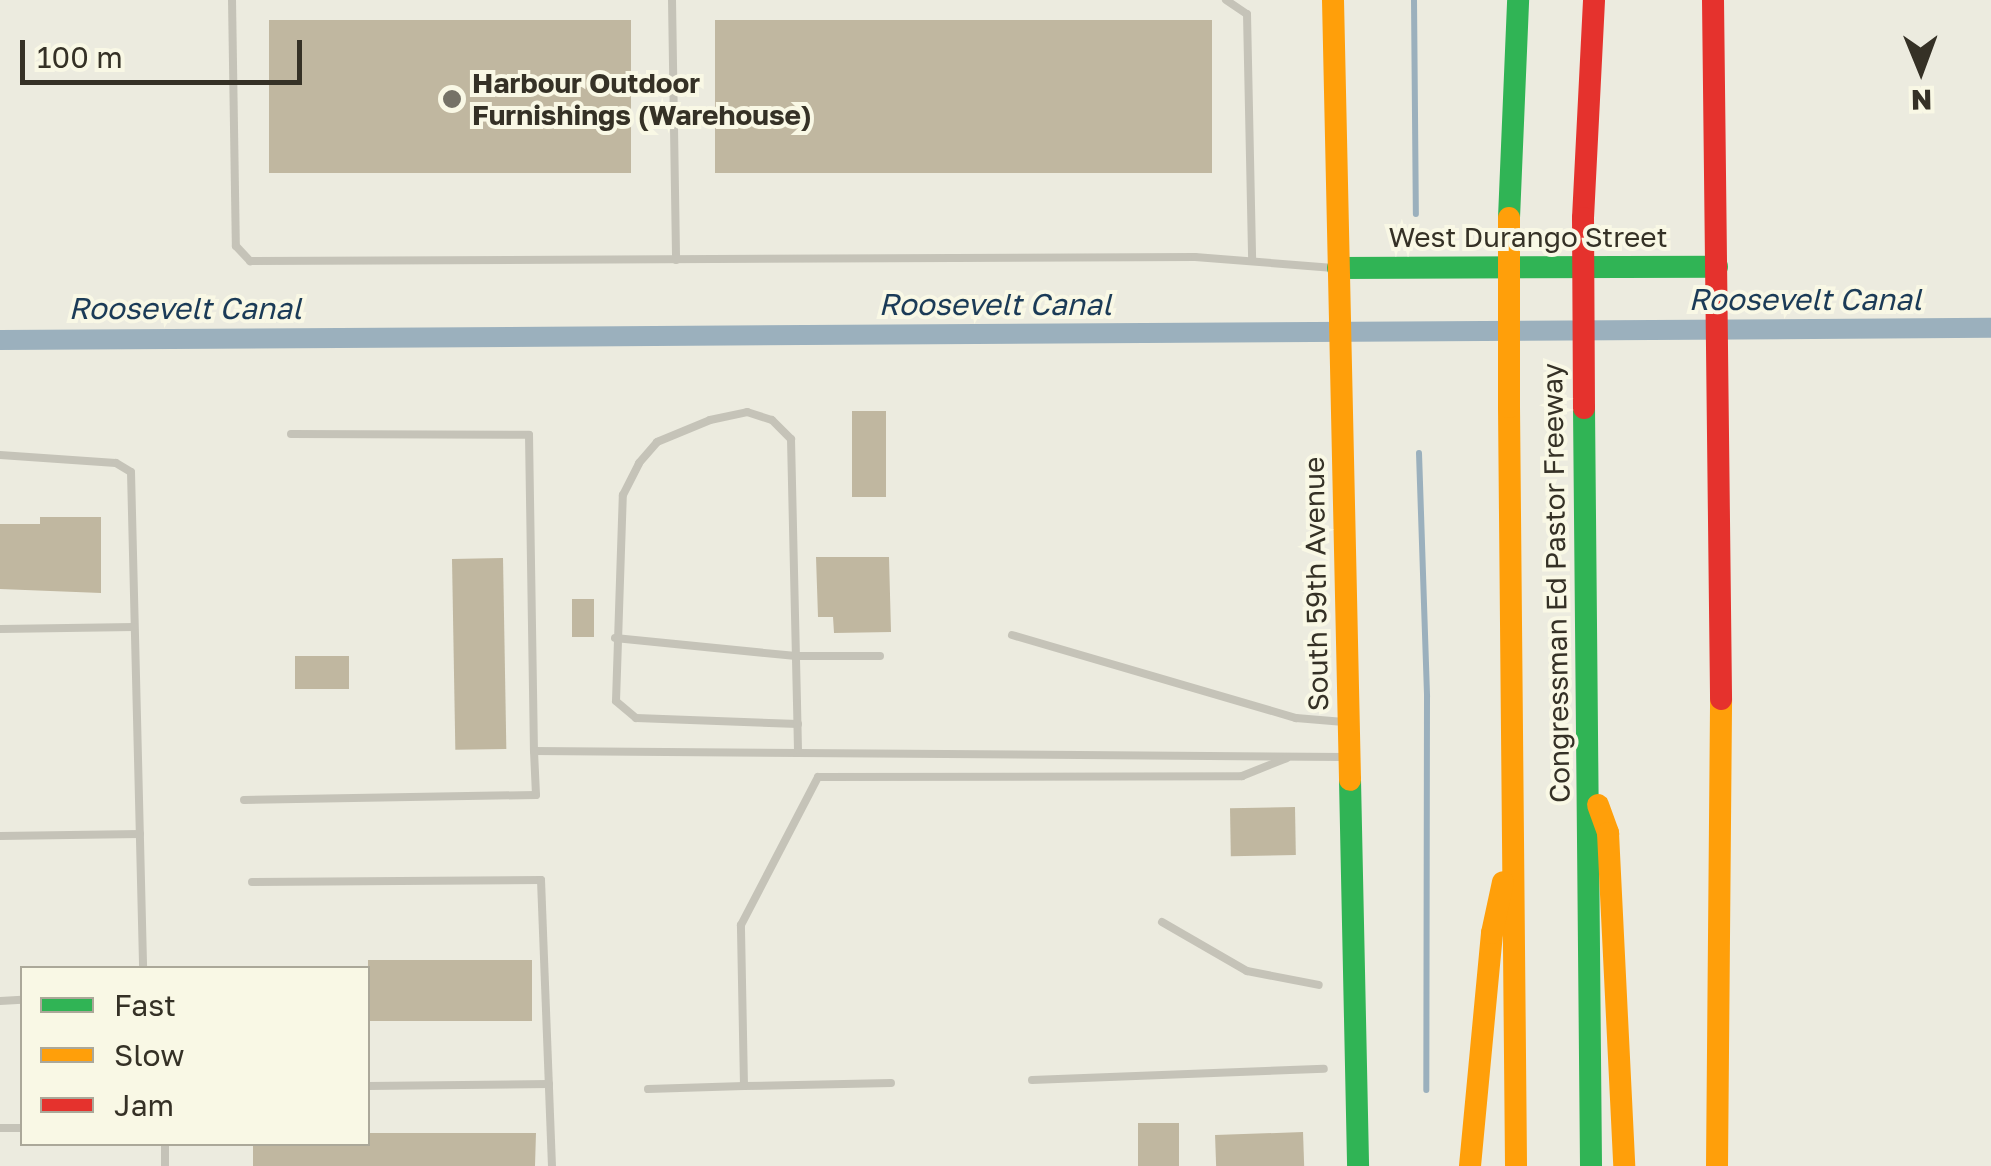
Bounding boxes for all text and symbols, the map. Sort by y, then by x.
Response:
scale bar [25,20,308,82]
north arrow [1871,20,1971,120]
text: 100 m [37,39,123,75]
place label: Harbour Outdoor Furnishings (Warehouse) [472,66,812,132]
text: N [1911,84,1932,117]
marker: Harbour Outdoor Furnishings (Warehouse) [441,88,463,110]
street label: West Durango Street [1388,220,1668,254]
water label: Roosevelt Canal [1688,281,1922,317]
water label: Roosevelt Canal [878,286,1112,322]
water label: Roosevelt Canal [68,290,302,326]
street label: Congressman Ed Pastor Freeway [1535,363,1577,803]
street label: South 59th Avenue [1297,456,1335,712]
legend [20,966,370,1146]
text: Fast [114,987,176,1023]
text: Slow [114,1037,185,1073]
text: Jam [114,1087,174,1123]

